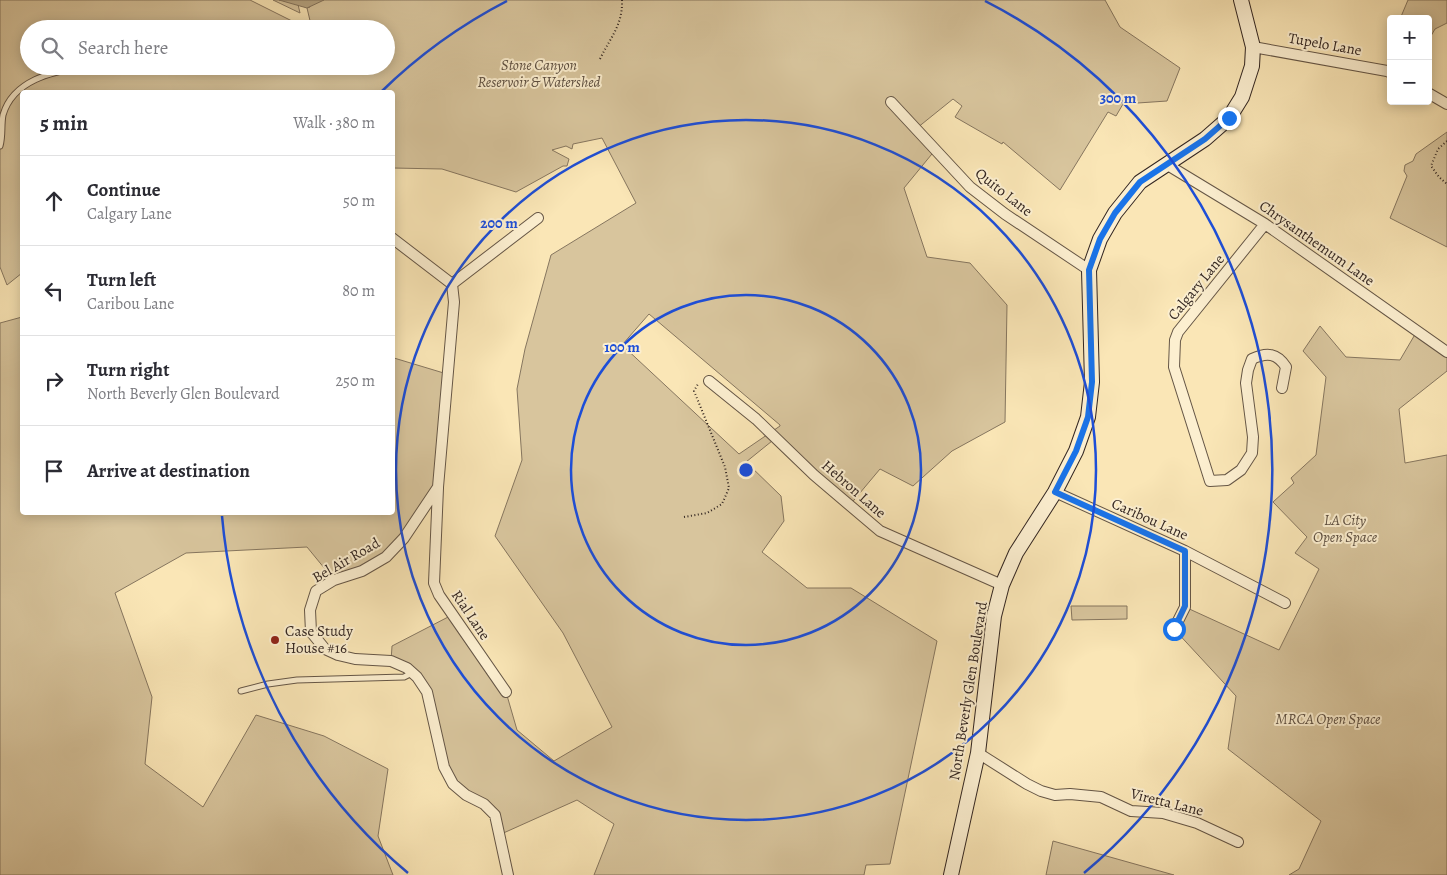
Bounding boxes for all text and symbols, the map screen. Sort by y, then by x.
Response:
map controls [1387,15,1432,105]
button: + [1387,15,1432,60]
search box [20,20,395,75]
street label: Tupelo Lane [1287,28,1364,60]
icon: search [38,34,66,62]
text: Search here [78,35,168,61]
park label: Stone Canyon Reservoir & Watershed [477,55,601,92]
button: − [1387,60,1432,105]
text: 300 m [1100,88,1137,108]
route end [1218,107,1241,130]
text: 5 min [40,109,88,137]
text: Walk · 380 m [293,112,375,134]
street label: Quito Lane [971,163,1037,221]
text: Continue [87,177,161,203]
icon: ahead [40,187,68,215]
text: 50 m [343,190,375,212]
street label: Chrysanthemum Lane [1255,196,1379,291]
text: Calgary Lane [87,203,172,225]
text: 200 m [480,213,518,233]
street label: Calgary Lane [1163,250,1229,324]
text: Turn left [87,267,156,293]
icon: left [40,277,68,305]
text: 80 m [342,280,375,302]
text: Caribou Lane [87,293,175,315]
text: 100 m [604,337,640,357]
text: Turn right [87,357,169,383]
icon: right [40,367,68,395]
text: 250 m [336,370,375,392]
text: North Beverly Glen Boulevard [87,383,280,405]
street label: Hebron Lane [818,455,891,523]
icon: arrive [40,457,68,485]
text: Arrive at destination [87,458,250,484]
centre of rings [737,461,755,479]
street label: Caribou Lane [1108,493,1192,545]
park label: LA City Open Space [1313,510,1378,547]
street label: Bel Air Road [309,532,384,587]
street label: Rial Lane [447,586,495,644]
street label: North Beverly Glen Boulevard [944,599,992,782]
route start [1163,618,1186,641]
place label: Case Study House #16 [285,621,353,658]
marker: Case Study House #16 [269,634,281,646]
park label: MRCA Open Space [1276,709,1381,729]
street label: Viretta Lane [1127,783,1206,821]

